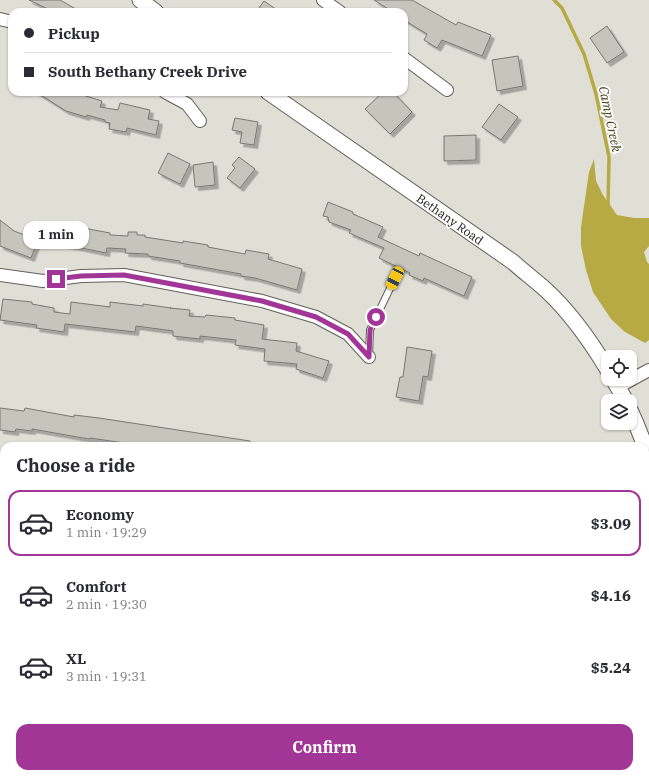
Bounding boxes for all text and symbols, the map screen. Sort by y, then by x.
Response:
text: Pickup [48,24,100,43]
text: South Bethany Creek Drive [48,62,247,81]
water label: Camp Creek [595,85,625,154]
street label: Bethany Road [414,190,486,248]
callout: 1 min [23,221,89,249]
text: 1 min [38,226,74,243]
car [384,265,406,291]
route end [47,270,65,288]
route start [367,308,385,326]
map controls [601,350,637,430]
button: locate [601,350,637,386]
button: layers [601,394,637,430]
text: Choose a ride [16,454,135,477]
icon: car [18,505,54,541]
text: Economy [66,505,134,524]
text: $3.09 [591,514,631,533]
text: 1 min · 19:29 [66,524,147,541]
icon: car [18,577,54,613]
text: Comfort [66,577,126,596]
text: $4.16 [591,586,631,605]
text: 2 min · 19:30 [66,596,147,613]
icon: car [18,649,54,685]
text: XL [66,649,86,668]
text: $5.24 [591,658,631,677]
text: 3 min · 19:31 [66,668,147,685]
button: Confirm [16,724,633,770]

